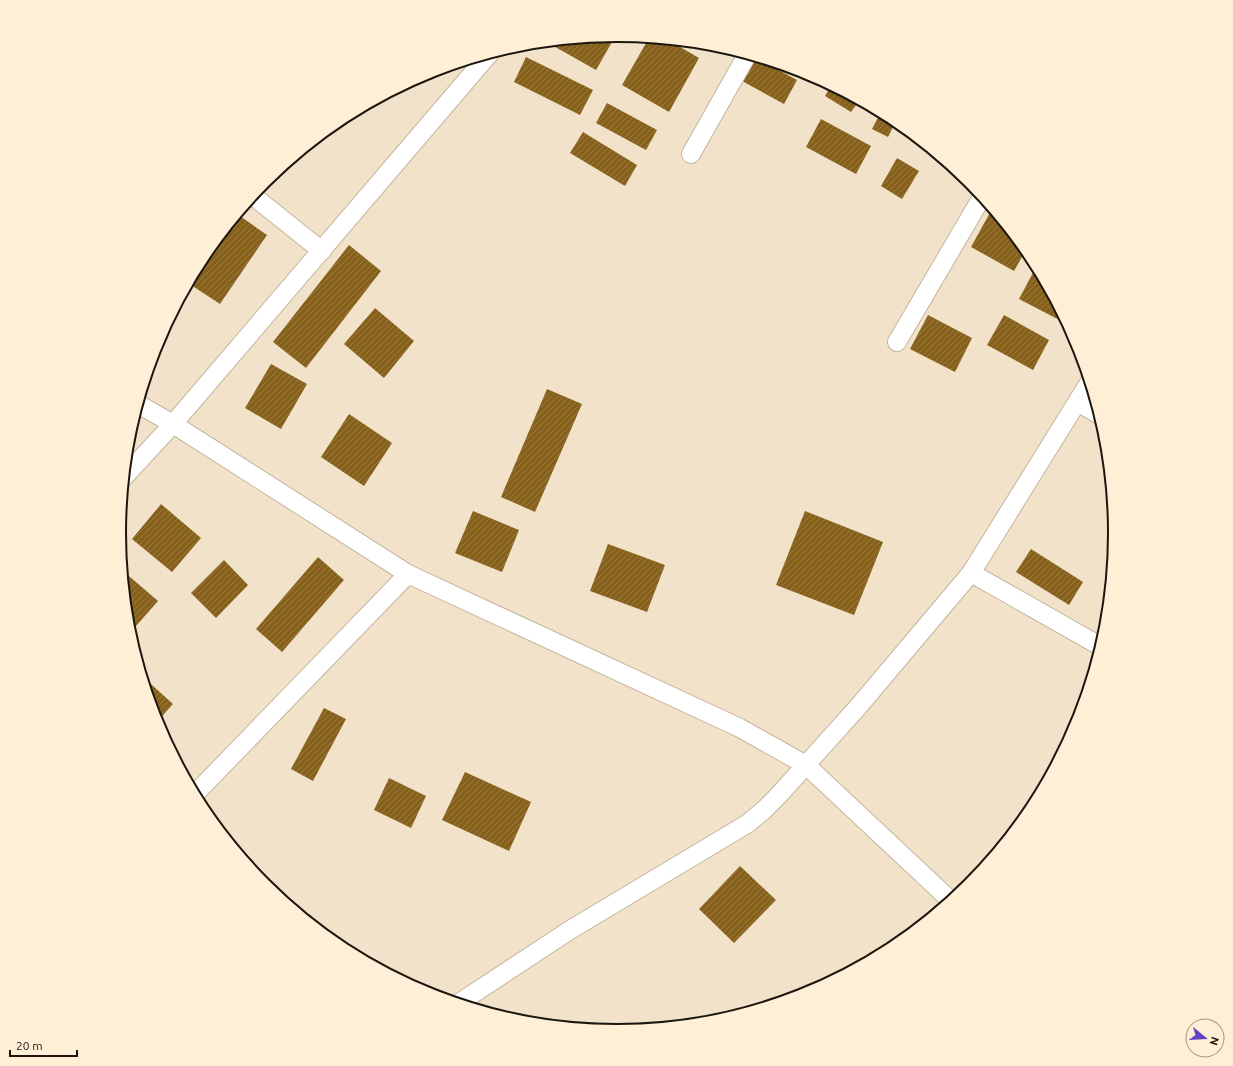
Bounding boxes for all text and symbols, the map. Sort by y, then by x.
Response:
north arrow [1185,1018,1225,1058]
scale bar [10,1032,77,1058]
text: N [1208,1035,1221,1047]
text: 20 m [16,1039,43,1052]

